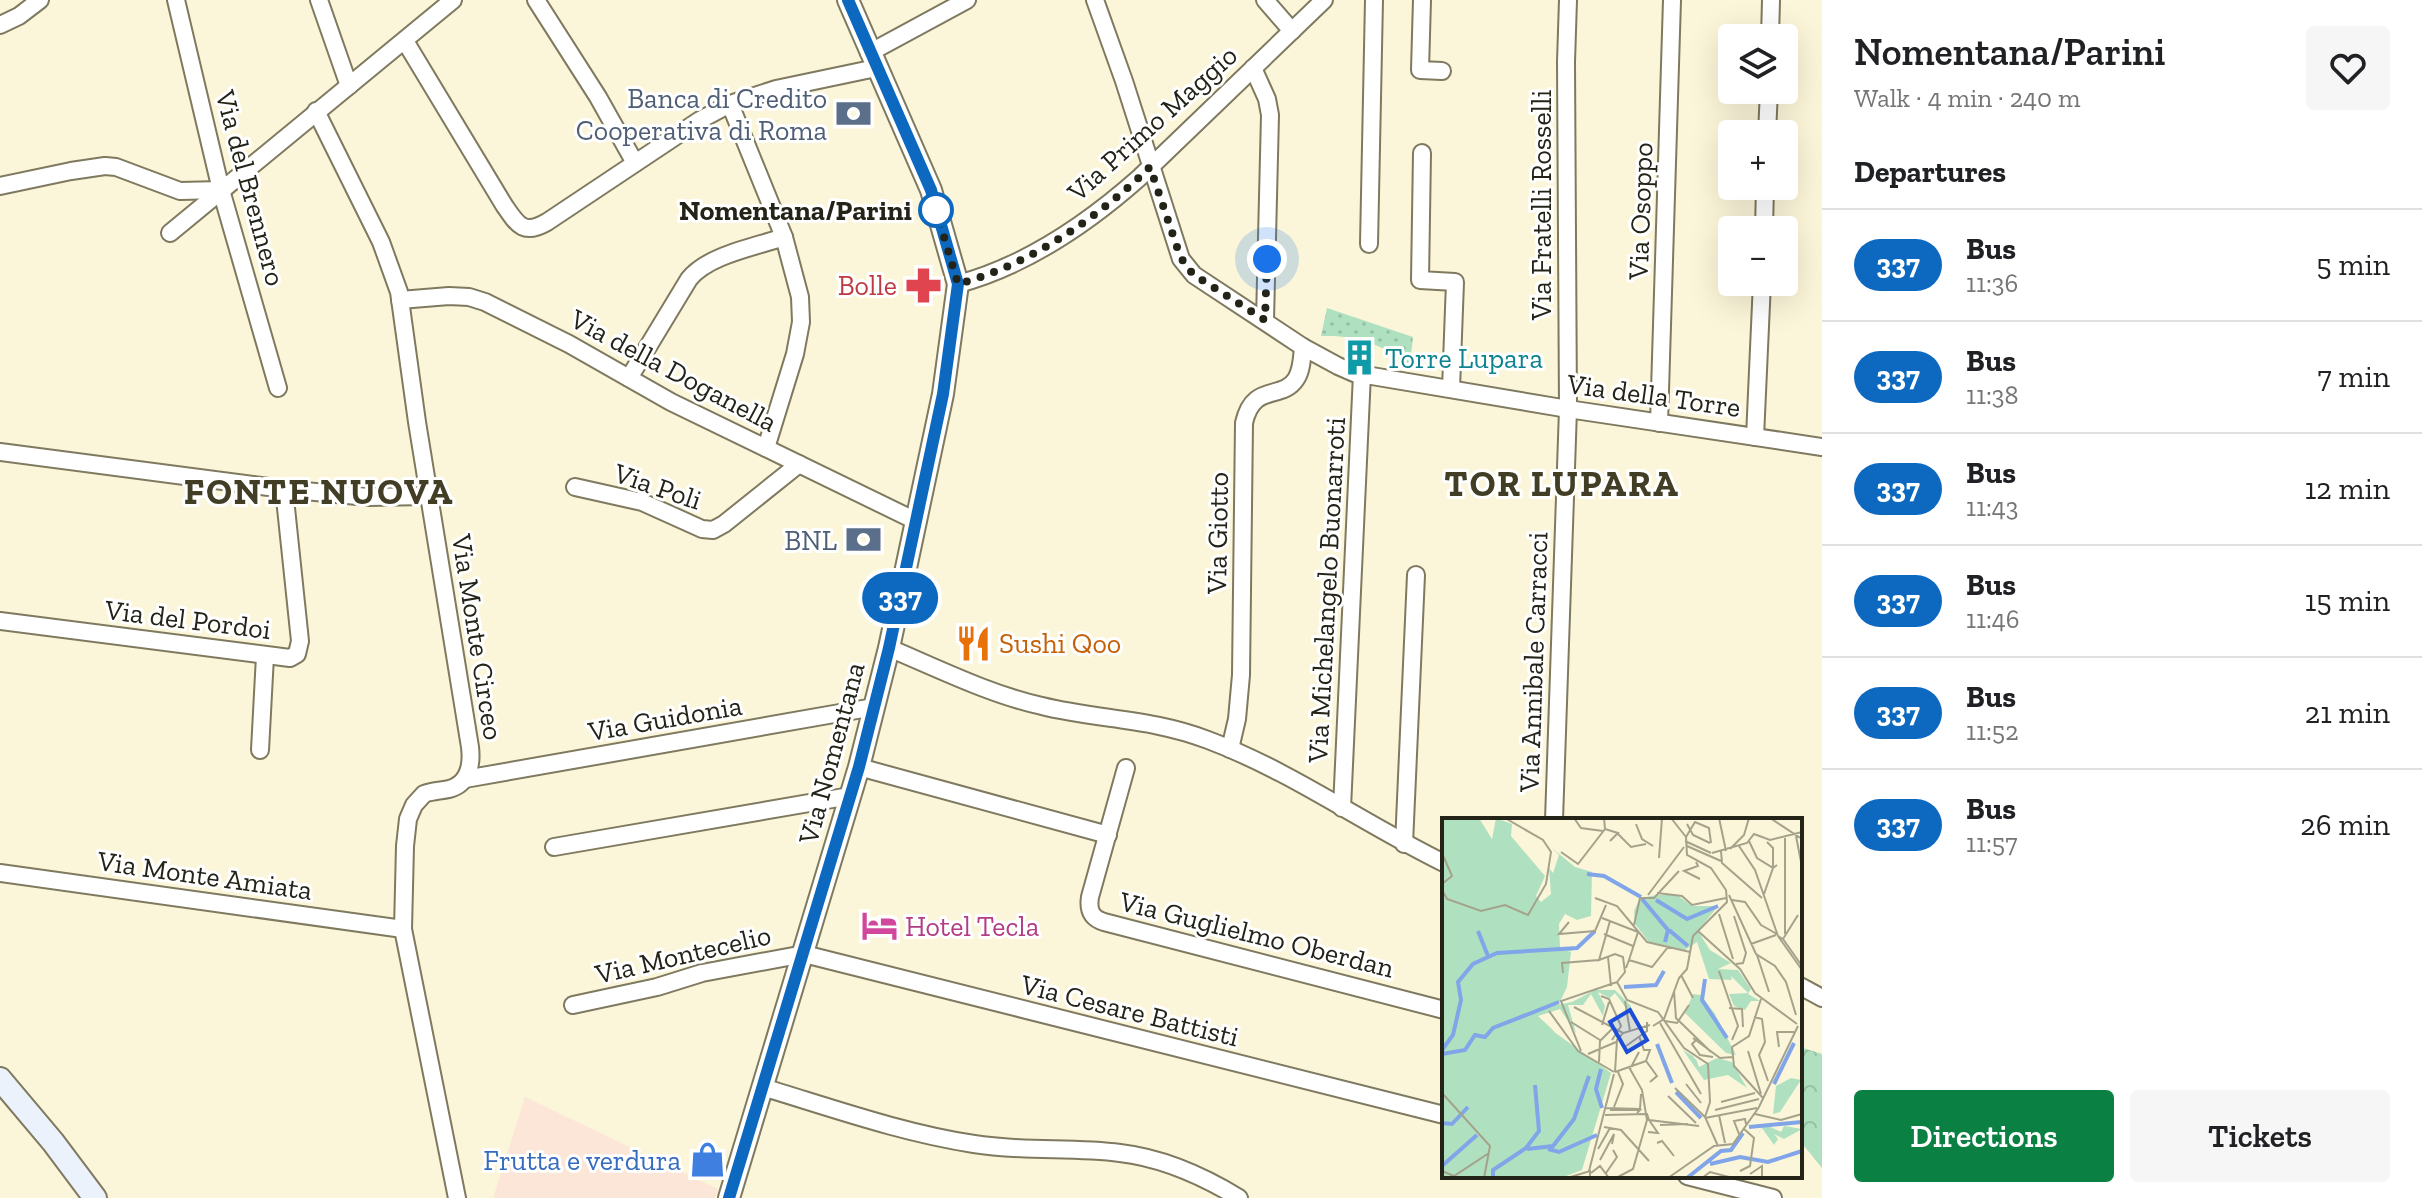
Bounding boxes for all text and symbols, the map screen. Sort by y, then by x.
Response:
map controls [1718,24,1798,296]
button: layers [1718,24,1798,104]
button: heart [2306,26,2390,110]
text: Nomentana/Parini [1854,29,2165,75]
street label: Via Primo Maggio [1060,39,1244,209]
place label: Banca di Credito Cooperativa di Roma [576,82,827,147]
text: Walk · 4 min · 240 m [1854,82,2080,114]
street label: Via del Brennero [208,86,292,289]
street label: Via Fratelli Rosselli [1525,90,1558,321]
bank icon: Banca di Credito Cooperativa di Roma [834,95,872,133]
button: + [1718,120,1798,200]
street label: Via Osoppo [1622,142,1659,281]
text: Departures [1854,154,2006,190]
marker: Nomentana/Parini [919,193,953,227]
place label: Nomentana/Parini [679,194,912,227]
button: − [1718,216,1798,296]
text: Bus [1966,231,2016,267]
your location [1247,239,1287,279]
text: 5 min [2316,247,2390,283]
text: 337 [1876,248,1920,281]
pharmacy icon: Bolle [904,266,942,304]
text: 11:36 [1966,267,2018,299]
place label: Bolle [838,269,897,302]
street label: Via della Doganella [564,302,783,439]
building icon: Torre Lupara [1340,339,1378,377]
place label: Torre Lupara [1385,342,1543,375]
text: Bus [1966,343,2016,379]
text: 7 min [2318,359,2390,395]
text: 337 [1876,360,1920,393]
street label: Via della Torre [1564,367,1743,424]
text: 11:38 [1966,379,2019,411]
street label: Via Michelangelo Buonarroti [1301,416,1352,765]
text: Bus [1966,455,2016,491]
street label: Via Poli [609,456,706,517]
district label: TOR LUPARA [1444,462,1680,505]
district label: FONTE NUOVA [184,470,454,513]
text: 12 min [2305,471,2390,507]
street label: Via Giotto [1200,472,1235,595]
text: 337 [1876,472,1920,505]
text: 11:43 [1966,491,2019,523]
bank icon: BNL [844,521,882,559]
place label: BNL [784,524,837,557]
street label: Via Monte Circeo [445,531,510,742]
street label: Via Annibale Carracci [1512,531,1555,794]
text: Bus [1966,567,2016,603]
line badge: 337 [854,572,946,624]
text: 337 [878,581,922,614]
text: 15 min [2305,583,2390,619]
text: 337 [1876,584,1920,617]
street label: Via del Pordoi [102,593,273,646]
text: 11:46 [1966,603,2020,635]
restaurant icon: Sushi Qoo [954,624,992,662]
place label: Sushi Qoo [999,627,1121,660]
street label: Via Nomentana [791,658,872,848]
text: Bus [1966,679,2016,715]
street label: Via Guidonia [585,689,745,748]
text: 21 min [2305,695,2390,731]
text: 337 [1876,696,1920,729]
text: 11:52 [1966,715,2019,747]
text: Bus [1966,791,2016,827]
text: 26 min [2300,807,2390,843]
text: 337 [1876,808,1920,841]
inset map [1442,818,1802,1178]
text: 11:57 [1966,827,2017,859]
street label: Via Monte Amiata [94,844,315,907]
street label: Via Guglielmo Oberdan [1115,884,1397,985]
hotel icon: Hotel Tecla [860,907,898,945]
place label: Hotel Tecla [905,910,1040,943]
street label: Via Montecelio [591,918,774,991]
street label: Via Cesare Battisti [1017,967,1242,1054]
button: Directions [1854,1090,2114,1182]
button: Tickets [2130,1090,2390,1182]
shop icon: Frutta e verdura [688,1141,726,1179]
place label: Frutta e verdura [483,1144,681,1177]

